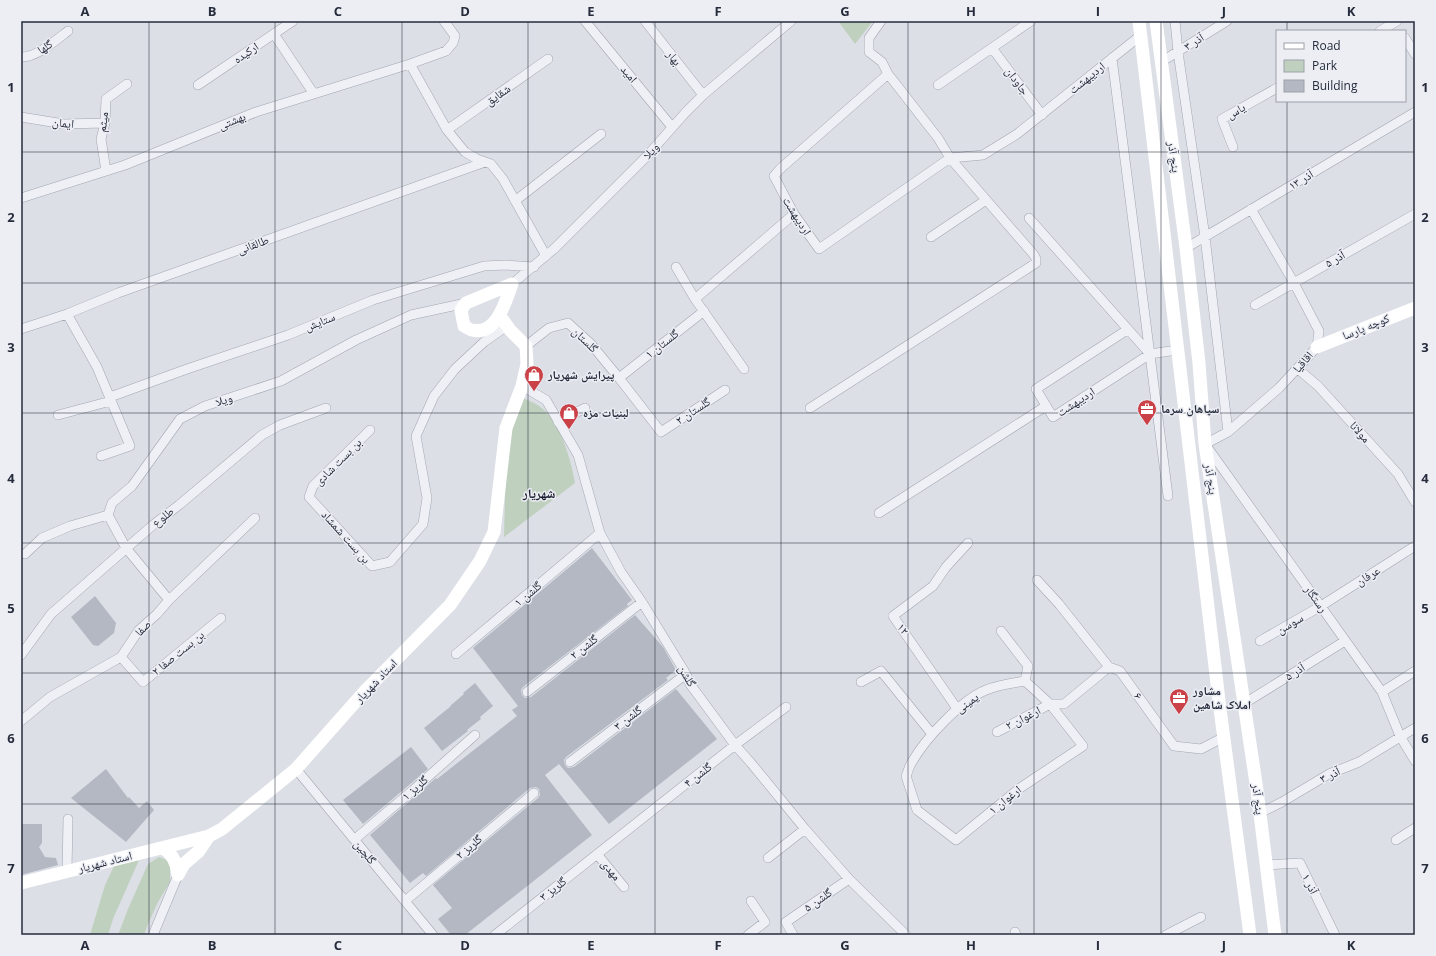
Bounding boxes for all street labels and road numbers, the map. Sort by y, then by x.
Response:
street label: آذر ۳ [1180,28,1208,54]
street label: گلها [34,35,56,58]
street label: ارکیده [230,38,262,67]
street label: بهار [662,46,686,69]
street label: اردیبهشت [1065,58,1109,98]
street label: امید [617,61,642,86]
street label: جاودان [1001,63,1034,99]
street label: شقایق [482,80,514,109]
street label: یاس [1223,98,1249,123]
street label: بهشتی [215,107,248,134]
street label: میثم [93,111,112,133]
street label: ایمان [51,113,75,132]
street label: ویلا [639,139,663,163]
street label: پنج آذر [1164,139,1185,174]
street label: ۱۳ آذر [1285,165,1317,194]
street label: اردیبهشت [779,193,816,238]
street label: طالقانی [235,231,271,258]
street label: آذر ۵ [1321,245,1349,271]
street label: ستایش [302,308,338,335]
street label: کوچه پارسا [1340,309,1392,344]
street label: گلستان [569,323,602,356]
street label: گلستان ۱ [641,325,682,362]
street label: اقاقیا [1289,347,1317,376]
street label: اردیبهشت [1053,383,1098,420]
street label: ویلا [213,389,235,410]
street label: گلستان ۲ [672,393,714,428]
street label: مولانا [1346,417,1375,446]
street label: بن بست شادی [310,434,365,489]
street label: پنج آذر [1201,461,1222,496]
street label: طلوع [148,503,177,531]
street label: بن بست شمشاد [318,506,375,567]
street label: عرفان [1352,561,1383,590]
street label: گلشن ۱ [510,577,545,610]
street label: رستگار [1300,581,1332,616]
street label: سوسن [1273,609,1306,638]
street label: صفا [131,616,155,640]
street label: ۱۲ [893,619,913,638]
street label: بن بست صفا ۲ [148,626,208,679]
street label: گلشن ۲ [566,630,601,663]
street label: استاد شهریار [350,655,401,707]
street label: آذر ۵ [1281,658,1309,684]
street label: گلشن [674,662,701,690]
street label: یمینی [952,688,982,717]
street label: ۶ [1130,689,1147,703]
street label: گلشن ۳ [610,701,645,734]
street label: ارغوان ۲ [1002,701,1043,734]
street label: گلشن ۴ [680,758,715,791]
street label: آذر ۳ [1317,762,1344,787]
street label: گلریز ۱ [398,771,432,804]
street label: ارغوان ۱ [985,781,1025,818]
street label: پنج آذر [1248,781,1269,816]
street label: گلریز ۲ [452,830,486,863]
street label: گلچین [350,836,381,868]
street label: استاد شهریار [75,847,134,877]
street label: مهدی [597,855,625,884]
street label: آذر ۱ [1298,871,1323,898]
street label: گلریز ۳ [536,873,570,905]
street label: گلشن ۵ [800,884,835,916]

